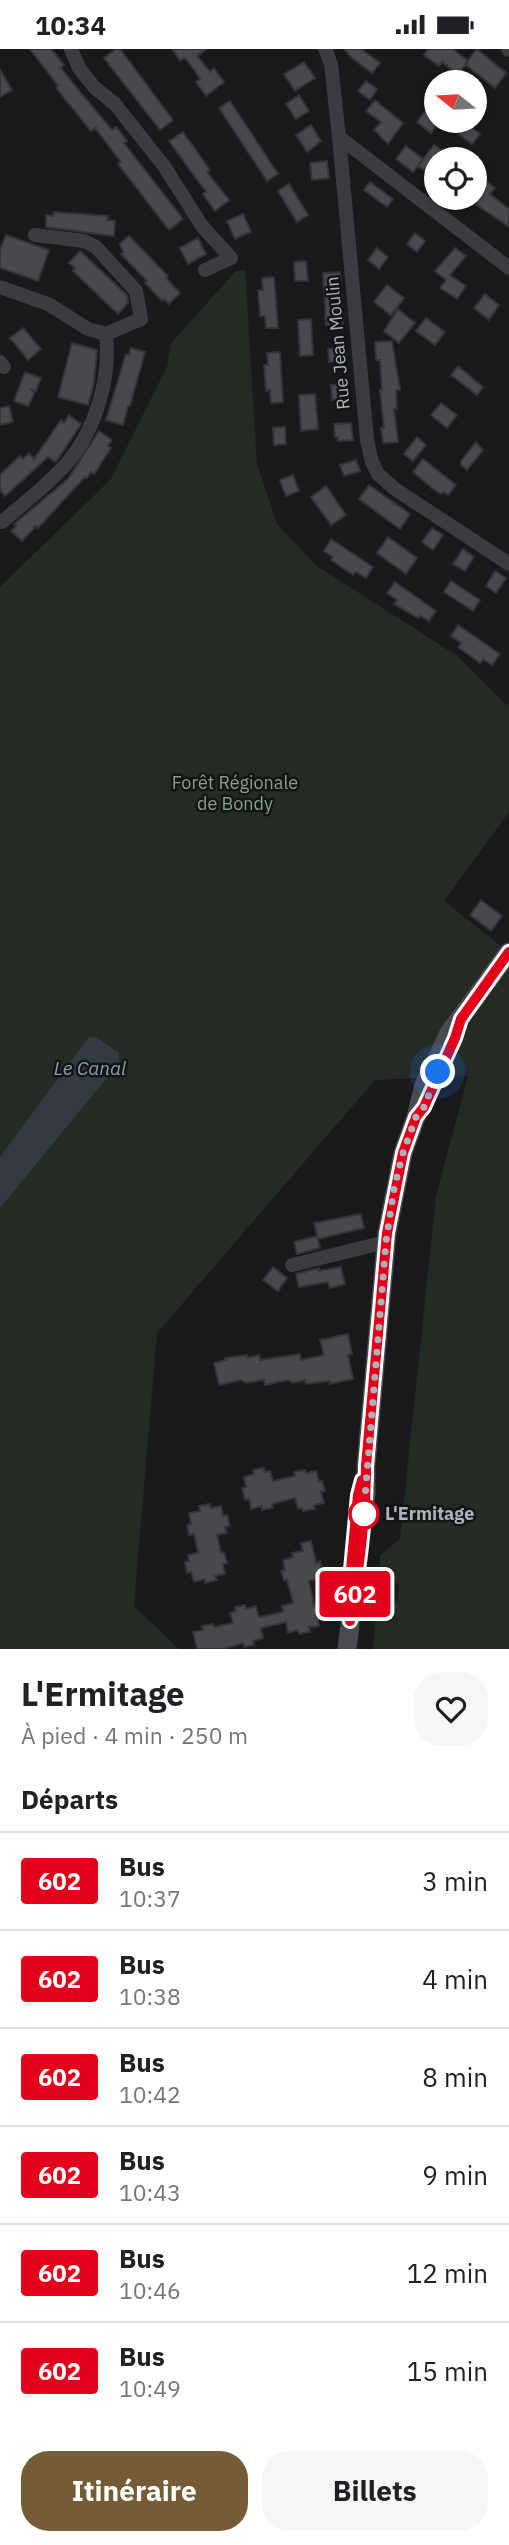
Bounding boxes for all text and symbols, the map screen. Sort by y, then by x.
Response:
text: 10:34 [35,8,106,42]
north arrow [424,70,486,133]
map controls [424,70,487,210]
button: locate [424,147,487,210]
street label: Rue Jean Moulin [320,276,355,411]
park label: Forêt Régionale de Bondy [172,771,298,815]
your location [420,1054,455,1089]
water label: Le Canal [54,1056,126,1080]
marker: L'Ermitage [349,1499,379,1529]
place label: L'Ermitage [385,1502,474,1525]
line badge: 602 [315,1571,395,1617]
text: 602 [333,1578,377,1610]
text: L'Ermitage [21,1672,185,1715]
button: heart [414,1672,488,1746]
text: À pied · 4 min · 250 m [21,1720,248,1750]
text: Départs [21,1782,118,1816]
text: Bus [119,1849,165,1883]
text: 3 min [422,1864,488,1898]
text: 602 [38,1865,81,1897]
text: 10:37 [119,1883,181,1913]
text: Bus [119,1947,165,1981]
text: 4 min [422,1962,488,1996]
text: 602 [38,1963,81,1995]
text: 10:38 [119,1981,181,2011]
text: Bus [119,2045,165,2079]
text: 8 min [422,2060,488,2094]
text: 602 [38,2061,81,2093]
text: 10:42 [119,2079,181,2109]
text: Bus [119,2143,165,2177]
text: 9 min [422,2158,488,2192]
text: 602 [38,2159,81,2191]
text: 10:43 [119,2177,181,2207]
text: Bus [119,2241,165,2275]
text: 12 min [407,2256,488,2290]
text: 602 [38,2257,81,2289]
text: 10:46 [119,2275,181,2305]
text: Bus [119,2339,165,2373]
text: 15 min [407,2354,488,2388]
text: 602 [38,2355,81,2387]
text: 10:49 [119,2373,181,2403]
button: Itinéraire [21,2451,248,2531]
button: Billets [262,2451,488,2531]

